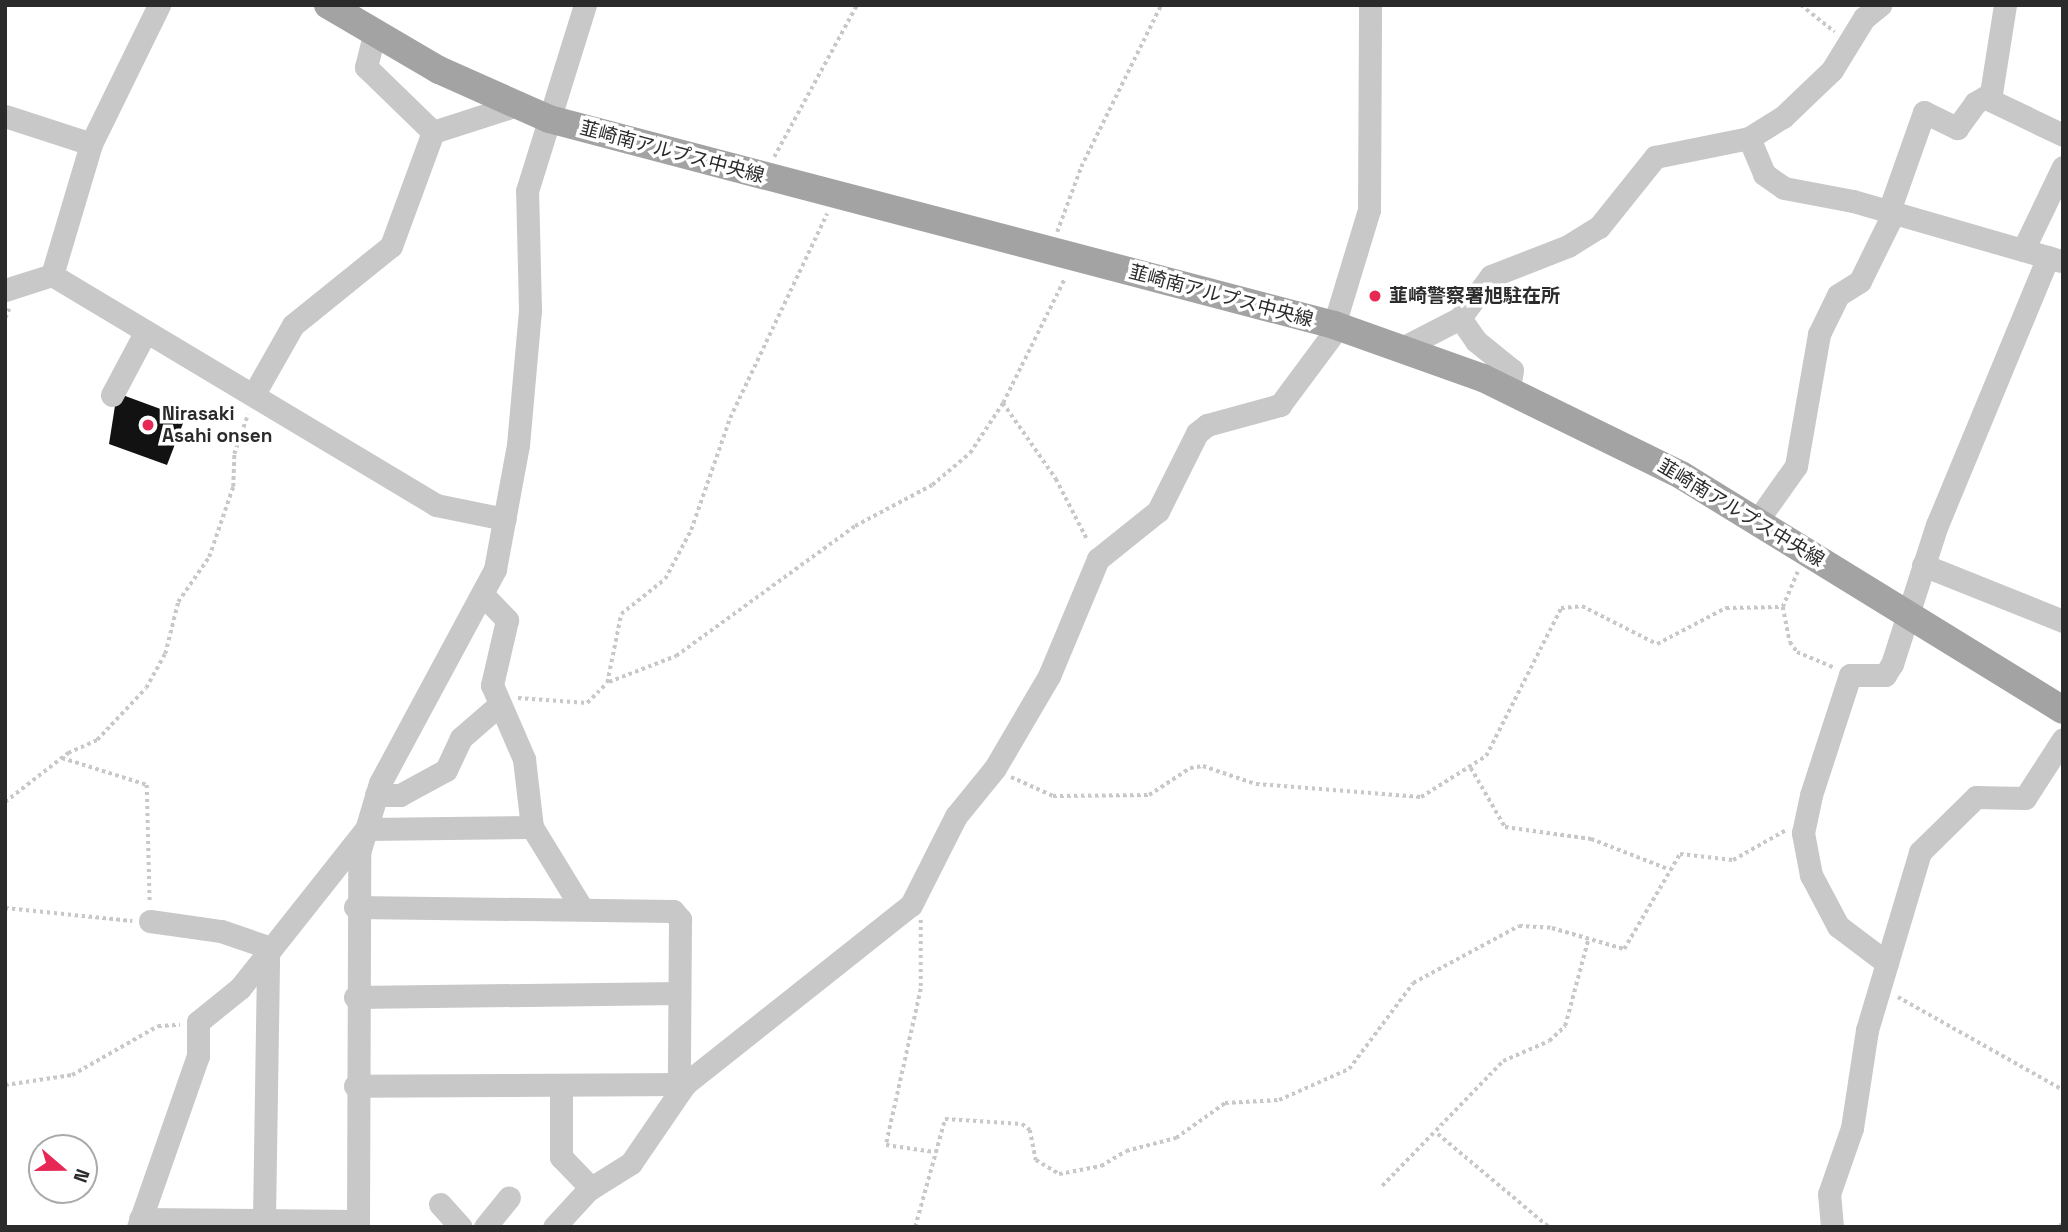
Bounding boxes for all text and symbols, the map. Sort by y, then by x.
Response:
street label: 韮崎南アルプス中央線 [577,116,767,188]
street label: 韮崎南アルプス中央線 [1126,260,1316,332]
place label: 韮崎警察署旭駐在所 [1389,285,1560,307]
marker: 韮崎警察署旭駐在所 [1367,288,1383,304]
place label: Nirasaki Asahi onsen [162,403,272,447]
marker: Nirasaki Asahi onsen [140,417,156,433]
street label: 韮崎南アルプス中央線 [1654,454,1828,572]
north arrow [28,1134,98,1204]
text: N [67,1165,95,1186]

